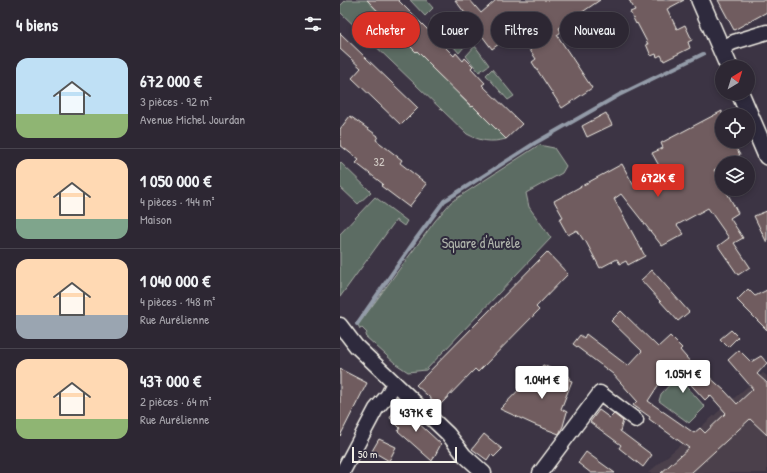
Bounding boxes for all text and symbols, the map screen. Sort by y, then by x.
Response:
chip: Acheter [352,12,420,48]
chip: Louer [428,12,483,48]
chip: Filtres [491,12,552,48]
chip: Nouveau [560,12,629,48]
text: 4 biens [16,13,58,36]
icon: filters [302,13,324,35]
north arrow [715,60,755,100]
map controls [715,60,755,196]
text: 672 000 € [140,69,202,92]
icon: home [48,74,96,122]
text: 3 pièces · 92 m² [140,92,212,110]
button: locate [715,108,755,148]
text: Avenue Michel Jourdan [140,110,245,128]
house number: 32 [374,153,385,170]
button: layers [715,156,755,196]
pin: 672K € [625,164,691,198]
text: 672K € [641,168,675,186]
text: 1 050 000 € [140,169,211,192]
icon: home [48,175,96,223]
text: 4 pièces · 144 m² [140,192,215,210]
text: Maison [140,210,172,228]
park label: Square d'Aurèle [442,233,521,253]
text: 1 040 000 € [140,269,211,292]
icon: home [48,275,96,323]
text: 4 pièces · 148 m² [140,292,215,310]
text: Rue Aurélienne [140,310,209,328]
pin: 1.05M € [646,360,720,394]
text: 1.05M € [665,364,701,382]
pin: 1.04M € [505,366,579,400]
text: 437 000 € [140,369,201,392]
text: 1.04M € [524,370,560,388]
icon: home [48,375,96,423]
text: 2 pièces · 64 m² [140,392,211,410]
pin: 437K € [383,399,449,433]
text: 437K € [399,403,433,421]
text: Rue Aurélienne [140,410,209,428]
scale bar [352,445,457,464]
text: 50 m [358,447,378,461]

